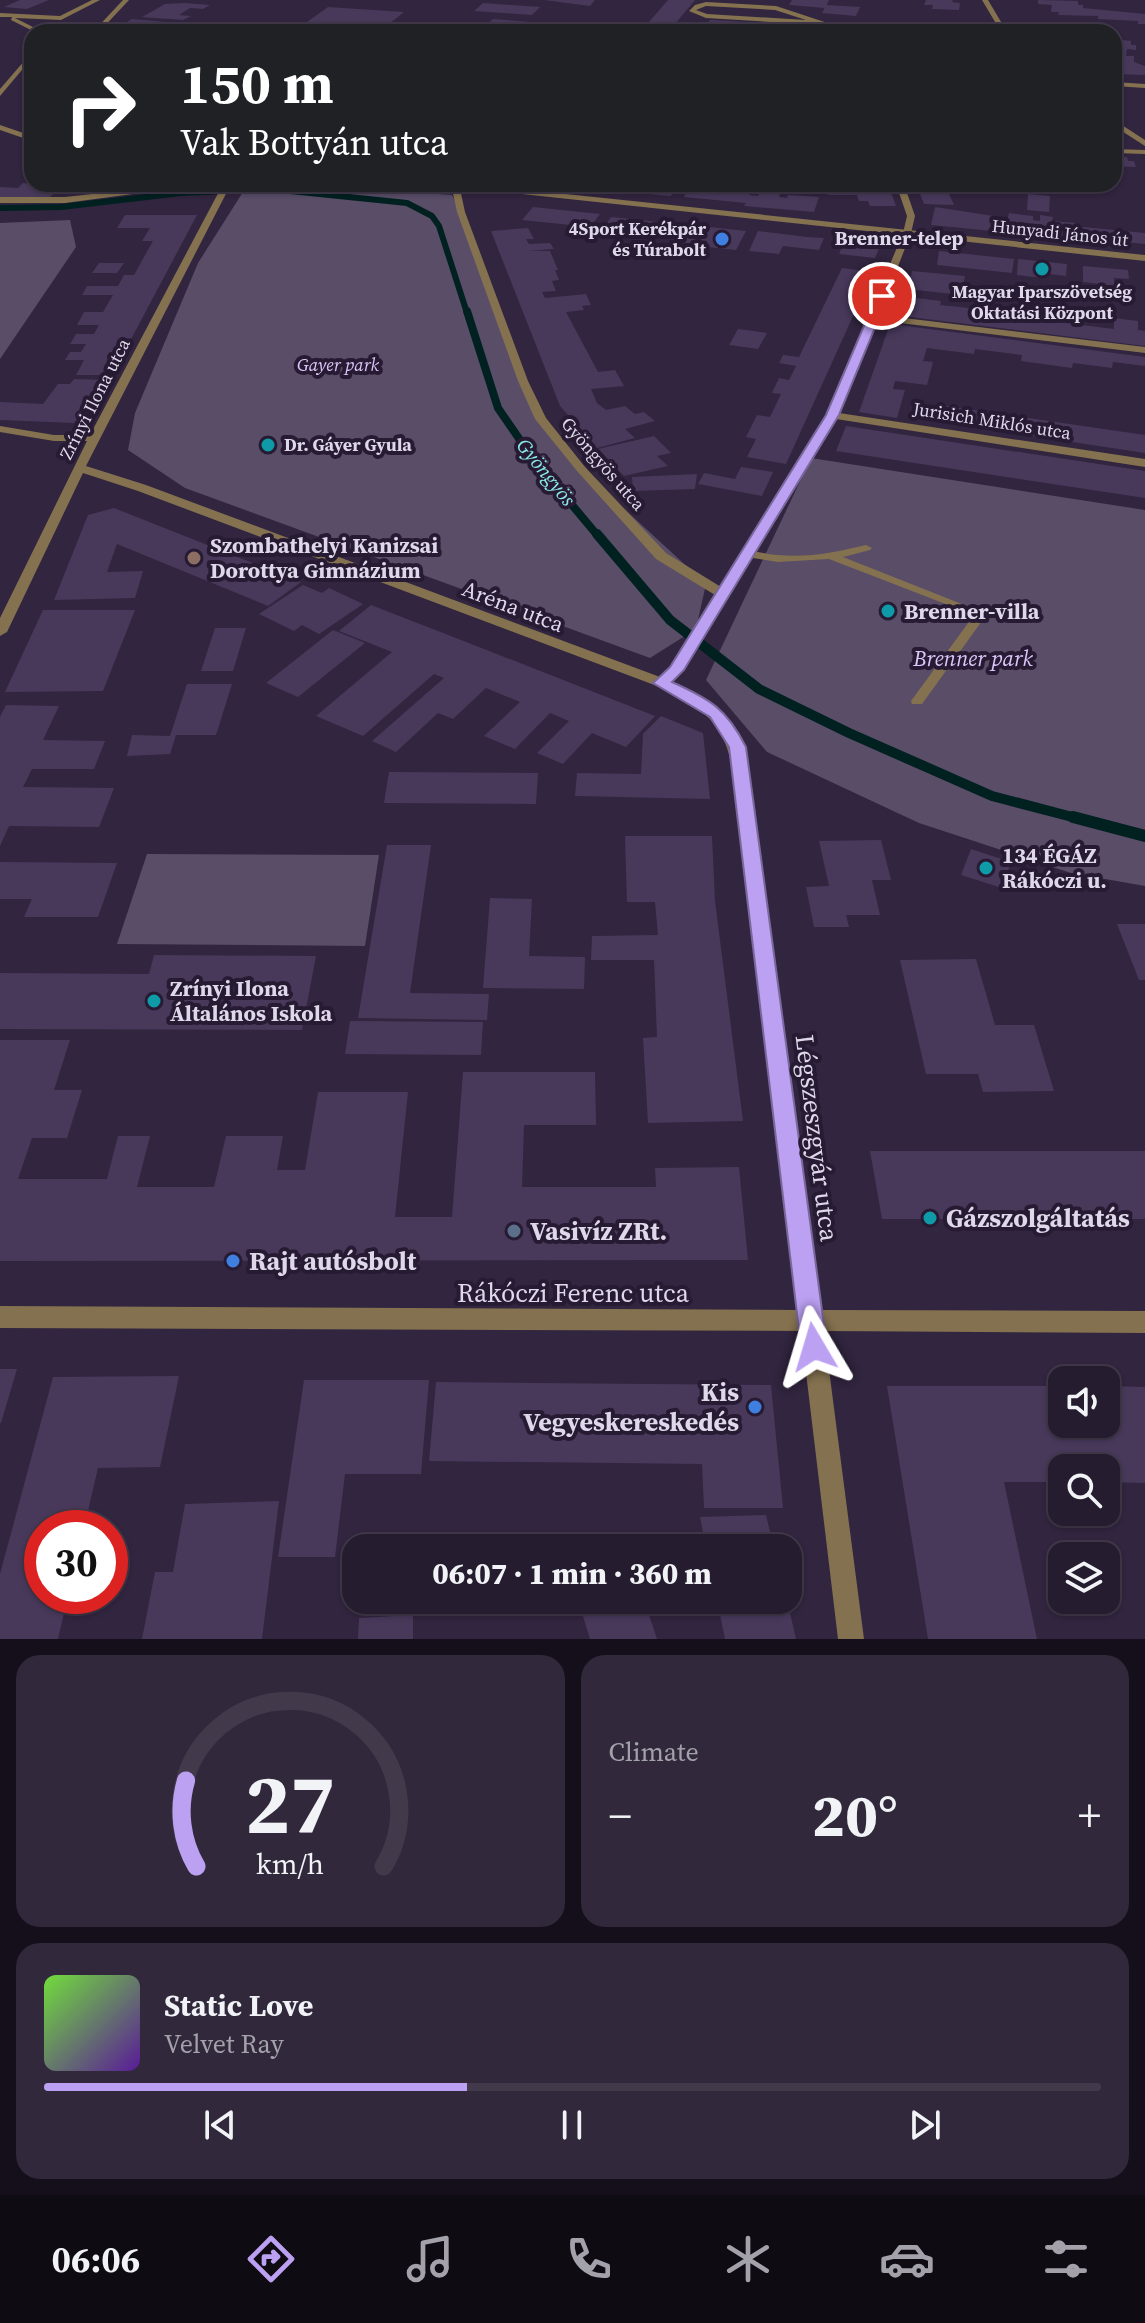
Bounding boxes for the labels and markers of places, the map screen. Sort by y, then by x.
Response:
place label: 4Sport Kerékpár és Túrabolt [569,216,707,262]
marker: 4Sport Kerékpár és Túrabolt [713,230,731,248]
marker: Magyar Iparszövetség Oktatási Központ [1033,260,1051,278]
pin [848,262,916,330]
place label: Magyar Iparszövetség Oktatási Központ [952,279,1132,325]
place label: Dr. Gáyer Gyula [284,432,412,457]
marker: Dr. Gáyer Gyula [259,436,277,454]
place label: Szombathelyi Kanizsai Dorottya Gimnázium [210,530,438,585]
marker: Szombathelyi Kanizsai Dorottya Gimnázium [185,549,203,567]
place label: Brenner-villa [904,596,1040,626]
marker: Brenner-villa [879,602,897,620]
place label: 134 ÉGÁZ Rákóczi u. [1002,840,1107,895]
marker: 134 ÉGÁZ Rákóczi u. [977,859,995,877]
place label: Zrínyi Ilona Általános Iskola [170,973,333,1028]
marker: Zrínyi Ilona Általános Iskola [145,992,163,1010]
place label: Gázszolgáltatás [946,1200,1130,1236]
marker: Gázszolgáltatás [921,1209,939,1227]
place label: Vasivíz ZRt. [530,1213,667,1249]
marker: Vasivíz ZRt. [505,1222,523,1240]
place label: Rajt autósbolt [249,1243,417,1279]
marker: Rajt autósbolt [224,1252,242,1270]
place label: Kis Vegyeskereskedés [523,1374,739,1440]
marker: Kis Vegyeskereskedés [746,1398,764,1416]

